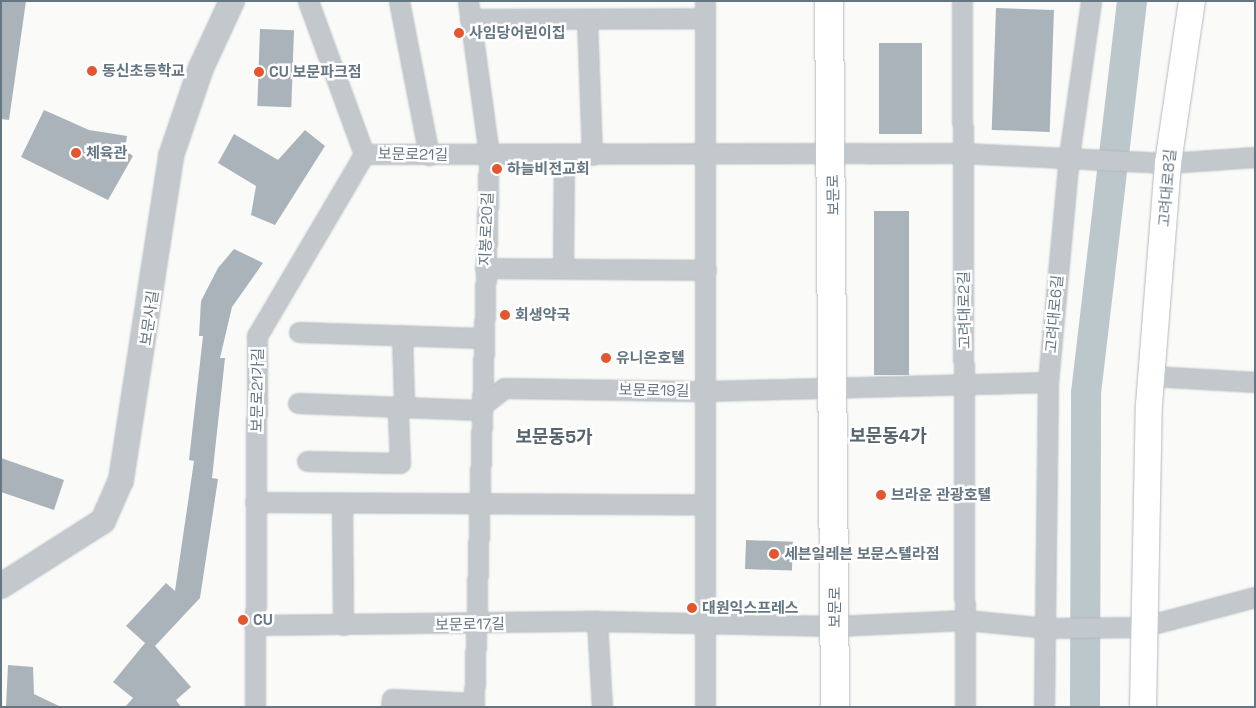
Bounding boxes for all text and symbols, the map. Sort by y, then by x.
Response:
place label: 사임당어린이집 [469,24,566,42]
marker: 사임당어린이집 [453,27,465,39]
place label: 동신초등학교 [102,62,185,80]
place label: CU 보문파크점 [269,63,362,81]
marker: 동신초등학교 [86,65,98,77]
marker: CU 보문파크점 [253,66,265,78]
place label: 체육관 [86,144,127,162]
street label: 보문로21길 [378,144,448,164]
marker: 체육관 [70,147,82,159]
street label: 고려대로8길 [1155,148,1179,228]
place label: 하늘비전교회 [507,160,590,178]
marker: 하늘비전교회 [491,163,503,175]
street label: 보문로 [824,174,842,216]
street label: 지봉로20길 [476,192,496,266]
street label: 고려대로2길 [954,271,974,349]
street label: 고려대로6길 [1042,274,1066,354]
street label: 보문사길 [136,289,162,347]
place label: 회생약국 [515,306,570,324]
marker: 회생약국 [499,309,511,321]
street label: 보문로21가길 [247,348,267,432]
place label: 유니온호텔 [616,349,685,367]
marker: 유니온호텔 [600,352,612,364]
street label: 보문로19길 [619,380,689,400]
district label: 보문동4가 [849,425,927,447]
district label: 보문동5가 [515,426,593,448]
place label: 브라운 관광호텔 [891,486,991,504]
marker: 브라운 관광호텔 [875,489,887,501]
place label: 세븐일레븐 보문스텔라점 [784,545,940,563]
marker: 세븐일레븐 보문스텔라점 [768,548,780,560]
street label: 보문로 [826,586,844,628]
place label: 대원익스프레스 [702,599,799,617]
marker: 대원익스프레스 [686,602,698,614]
place label: CU [253,611,273,629]
marker: CU [237,614,249,626]
street label: 보문로17길 [435,614,505,634]

